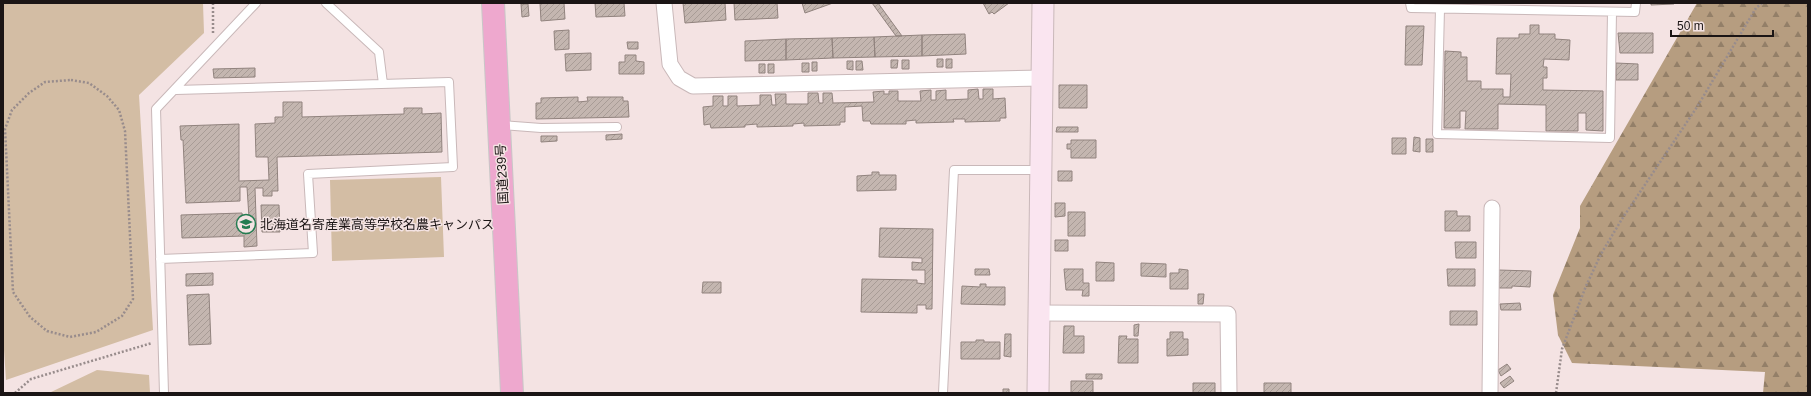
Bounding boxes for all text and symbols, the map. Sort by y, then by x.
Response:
scale bar [1671,12,1773,38]
text: 50 m [1677,19,1704,33]
street label: 国道239号 [493,143,511,205]
school or university icon: 北海道名寄産業高等学校名農キャンパス [235,213,257,235]
place label: 北海道名寄産業高等学校名農キャンパス [260,217,494,232]

